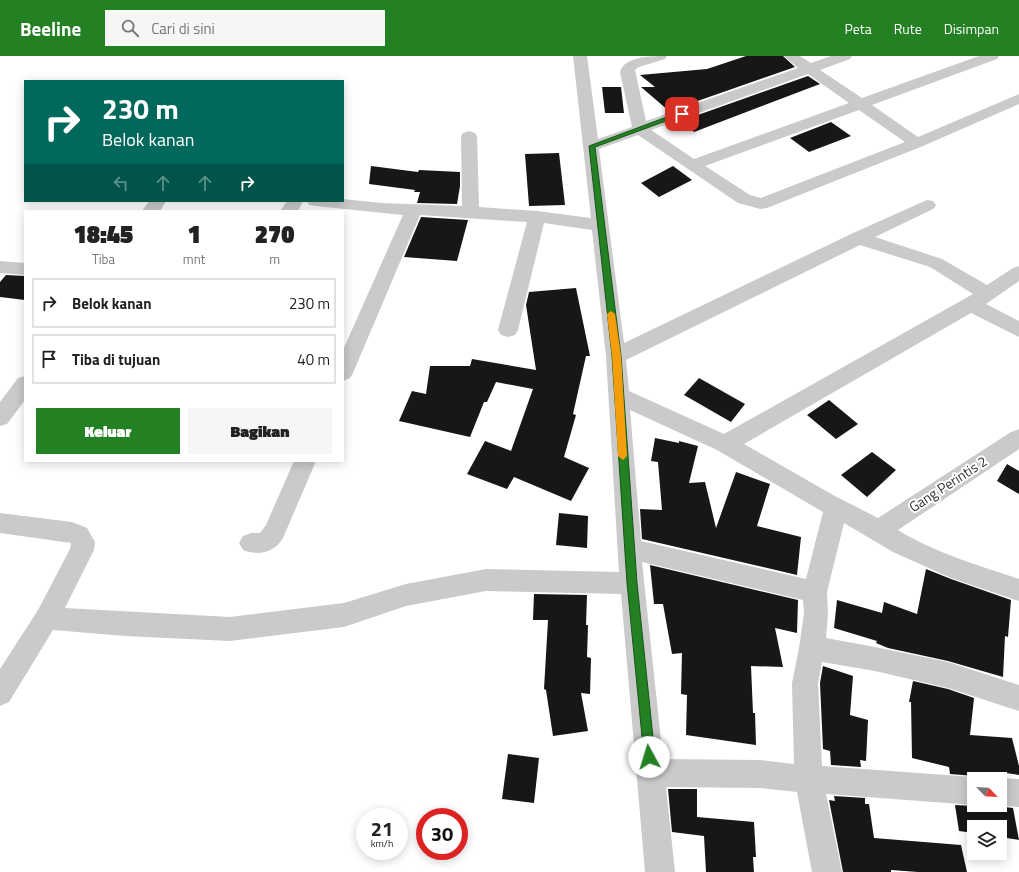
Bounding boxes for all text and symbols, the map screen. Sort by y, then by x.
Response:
search box [105,10,385,46]
text: Beeline [20,14,81,43]
icon: search [119,17,141,39]
text: Cari di sini [151,17,215,40]
text: Peta [845,18,872,39]
text: Rute [894,18,922,39]
text: Disimpan [944,18,999,39]
text: 230 m [102,87,179,130]
icon: right [36,96,88,148]
pin [665,97,699,131]
icon: arrive [671,103,693,125]
text: Belok kanan [102,126,194,153]
icon: left [110,172,132,194]
icon: ahead [152,172,174,194]
icon: ahead [194,172,216,194]
icon: right [236,172,258,194]
text: 18:45 [74,216,133,252]
text: 1 [187,216,201,252]
text: 270 [255,216,294,252]
text: Tiba [92,249,115,269]
text: mnt [183,249,205,269]
text: m [269,249,280,269]
icon: right [38,292,60,314]
text: Belok kanan [72,292,152,315]
text: 230 m [289,292,330,315]
icon: arrive [38,348,60,370]
text: Tiba di tujuan [72,348,160,371]
text: 40 m [297,348,330,371]
button: Keluar [36,408,180,454]
button: Bagikan [188,408,332,454]
street label: Gang Perintis 2 [904,450,991,517]
position arrow [628,736,670,778]
north arrow [967,772,1007,812]
map controls [967,772,1007,860]
speed limit sign: 30 [416,808,468,860]
text: 21 [371,813,393,844]
button: layers [967,820,1007,860]
text: km/h [371,836,393,851]

